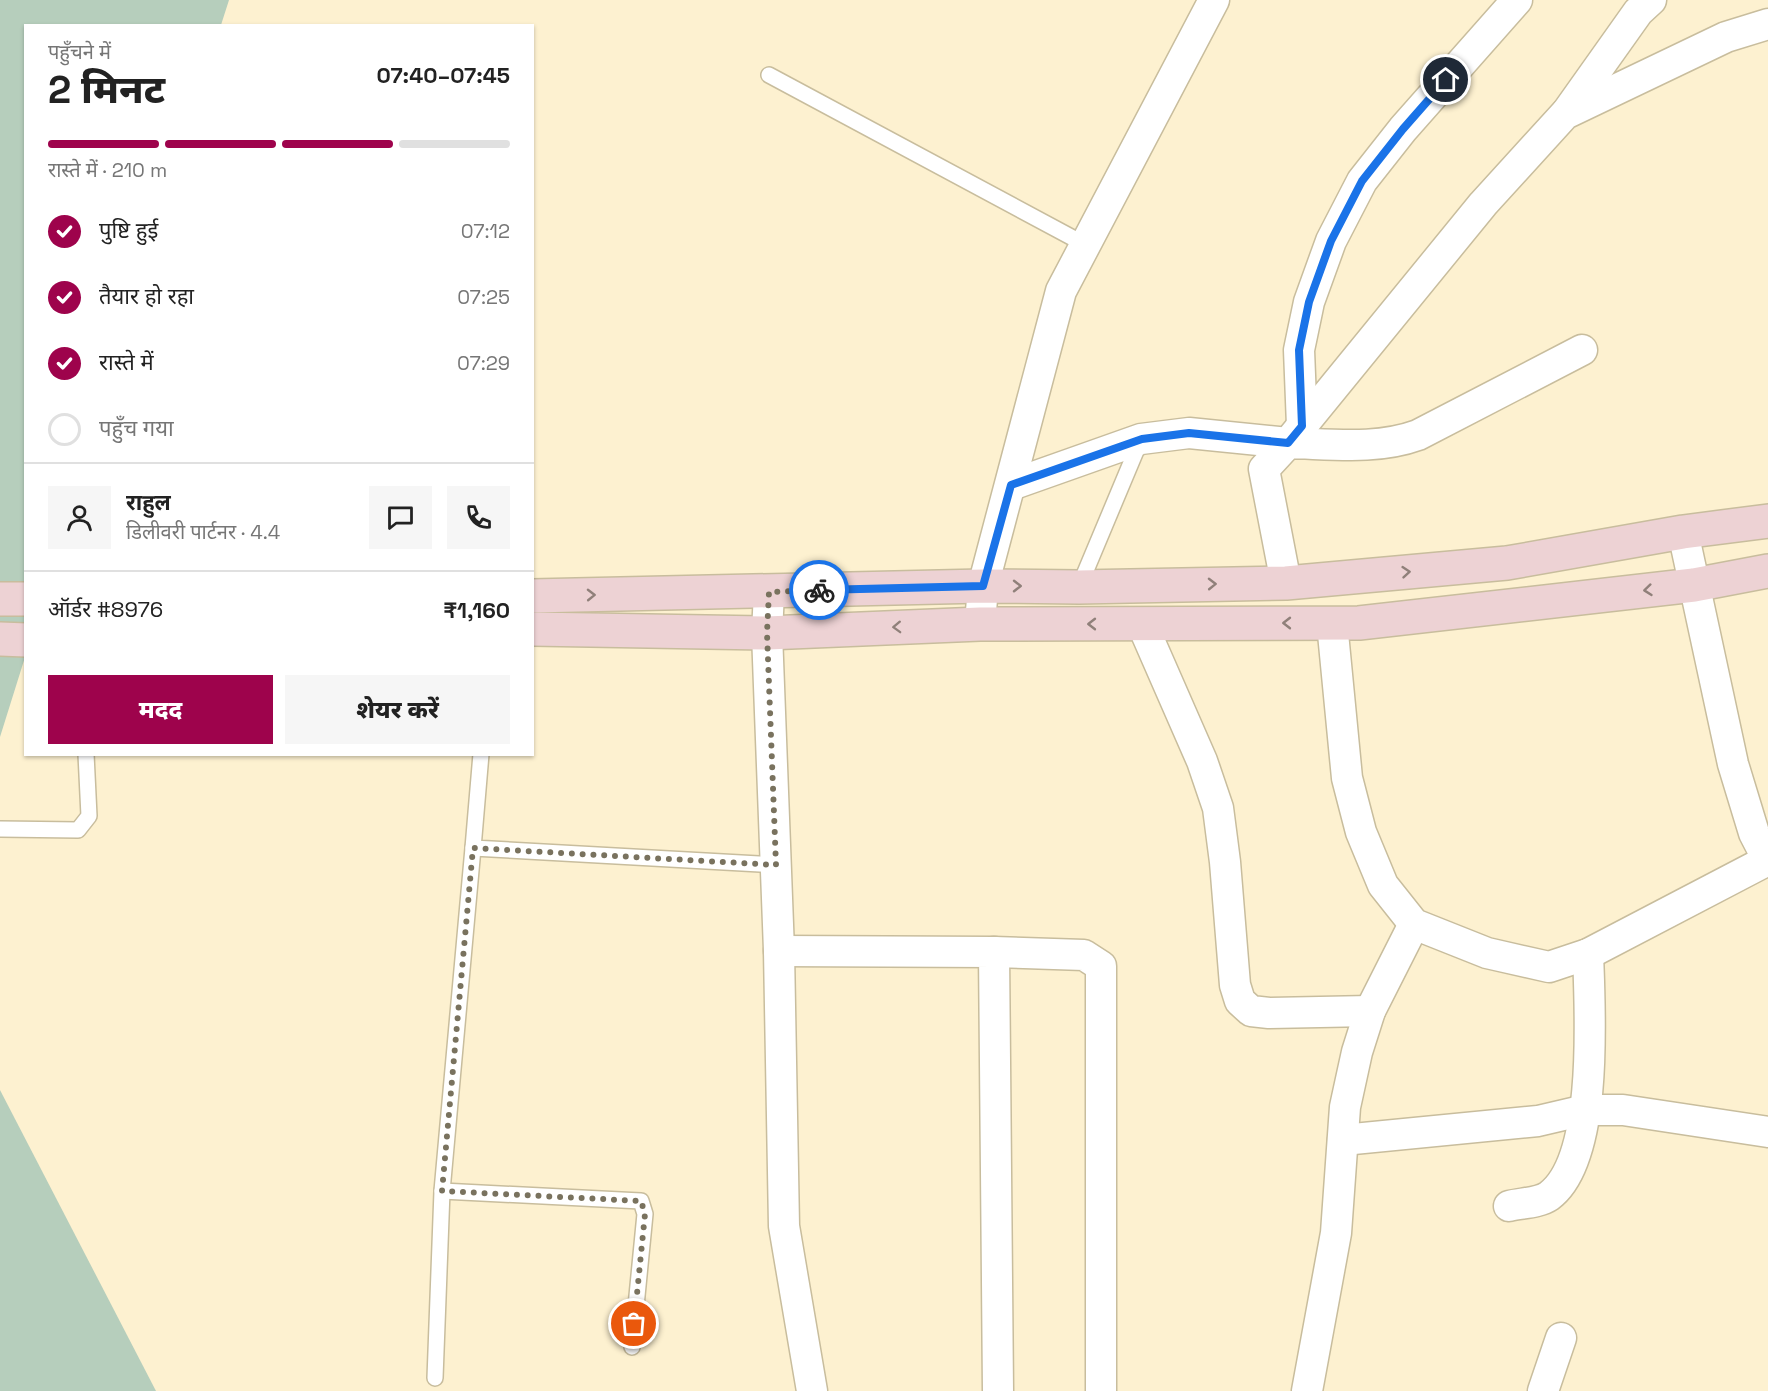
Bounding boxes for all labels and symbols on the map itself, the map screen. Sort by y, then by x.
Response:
pin [1420,54,1471,105]
courier [789,560,849,620]
one-way arrow [1402,566,1411,579]
one-way arrow [1207,578,1216,590]
one-way arrow [1012,580,1021,592]
one-way arrow [1643,583,1653,596]
one-way arrow [586,589,595,601]
one-way arrow [1282,617,1291,629]
one-way arrow [1087,618,1096,630]
one-way arrow [892,621,901,634]
pin [608,1298,659,1349]

